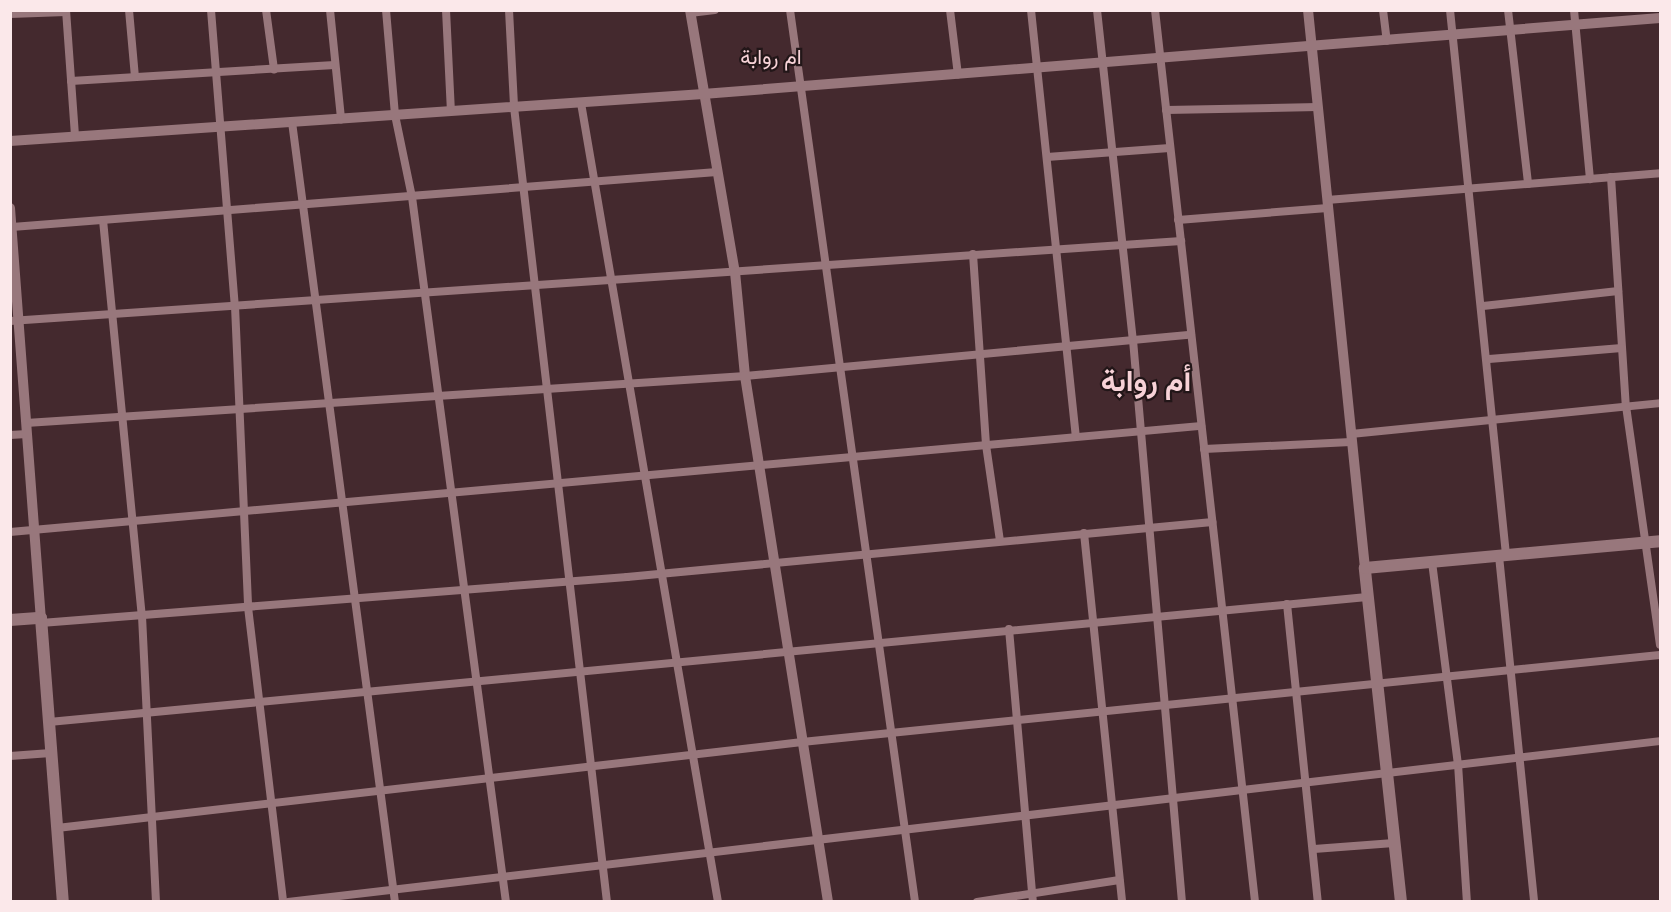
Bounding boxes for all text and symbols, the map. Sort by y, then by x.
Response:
district label: ام روابة [740,44,802,70]
district label: أم روابة [1101,362,1191,398]

